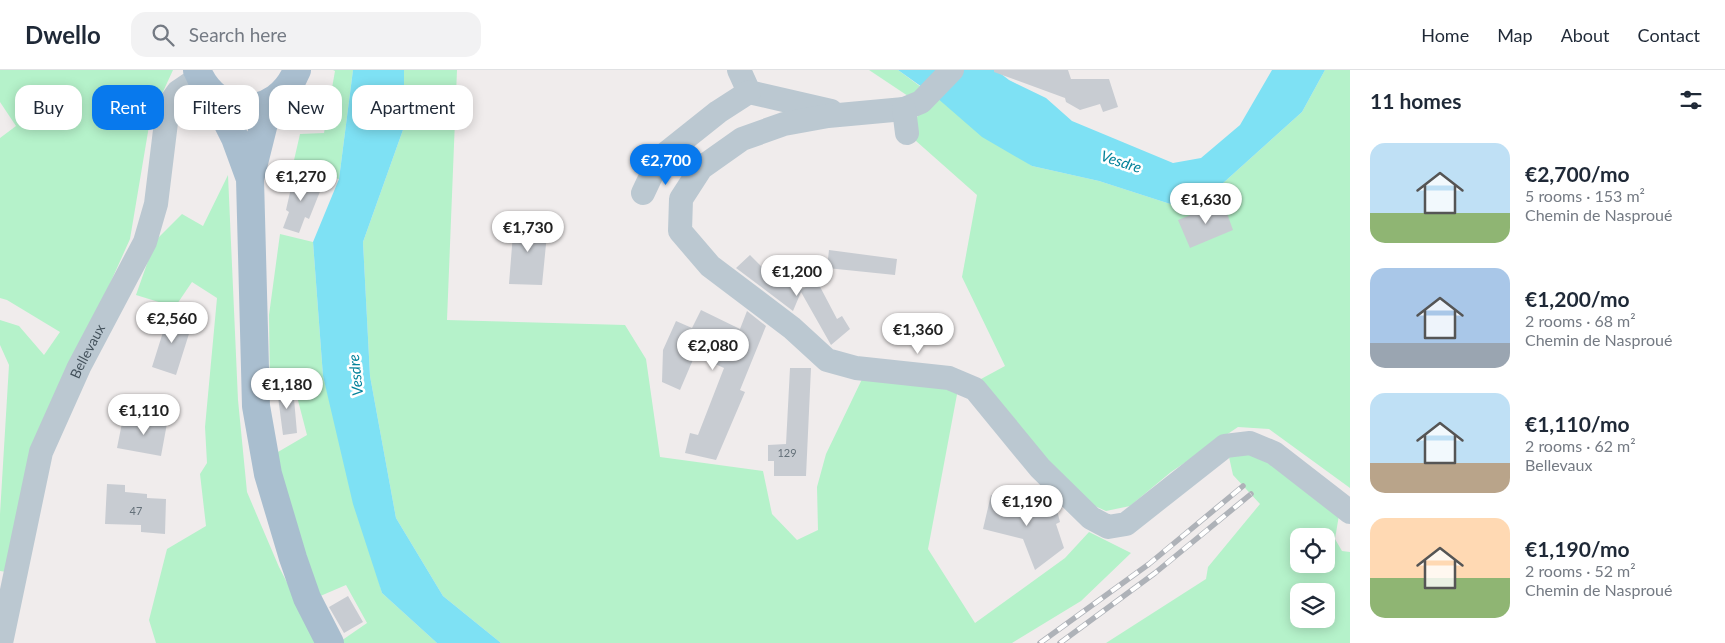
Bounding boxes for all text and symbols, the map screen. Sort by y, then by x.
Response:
search box [131,12,481,57]
text: Dwello [25,20,101,49]
icon: search [149,21,177,49]
text: Search here [189,23,287,46]
text: Home [1421,24,1469,46]
text: Map [1497,24,1533,46]
text: About [1561,24,1610,46]
text: Contact [1638,24,1700,46]
chip: Buy [15,85,82,130]
chip: Rent [92,85,164,130]
chip: Filters [174,85,259,130]
chip: New [269,85,342,130]
chip: Apartment [352,85,473,130]
icon: filters [1677,86,1705,114]
text: 11 homes [1370,88,1461,113]
pin: €2,700 [625,144,707,186]
water label: Vesdre [1099,146,1144,176]
text: €2,700 [641,150,691,169]
pin: €1,270 [260,160,342,202]
text: €2,700/mo [1525,161,1630,186]
icon: home [1410,163,1470,223]
text: €1,270 [276,166,326,185]
pin: €1,630 [1165,182,1247,225]
text: 5 rooms · 153 m² [1525,186,1645,205]
text: €1,630 [1181,189,1231,208]
text: Chemin de Nasproué [1525,205,1672,224]
pin: €1,730 [487,210,569,253]
text: €1,730 [503,217,553,236]
pin: €1,200 [756,254,838,297]
text: €1,200 [772,261,822,280]
text: €1,200/mo [1525,286,1630,311]
icon: home [1410,288,1470,348]
pin: €2,560 [131,302,213,344]
text: €2,560 [147,308,197,327]
text: 2 rooms · 68 m² [1525,311,1636,330]
pin: €1,360 [877,312,959,355]
text: €1,360 [893,319,943,338]
street label: Bellevaux [66,321,108,381]
pin: €2,080 [672,328,754,371]
text: Chemin de Nasproué [1525,330,1672,349]
text: €2,080 [688,335,738,354]
water label: Vesdre [344,353,366,397]
pin: €1,180 [246,368,328,410]
text: €1,180 [262,374,312,393]
pin: €1,110 [103,394,185,436]
text: €1,110 [119,400,169,419]
text: €1,110/mo [1525,411,1630,436]
icon: home [1410,413,1470,473]
text: 2 rooms · 62 m² [1525,436,1636,455]
house number: 129 [777,446,797,459]
text: Bellevaux [1525,455,1592,474]
pin: €1,190 [986,484,1068,527]
text: €1,190 [1002,491,1052,510]
house number: 47 [130,504,142,517]
map controls [1290,528,1335,628]
button: locate [1290,528,1335,573]
text: €1,190/mo [1525,536,1630,561]
icon: home [1410,538,1470,598]
text: 2 rooms · 52 m² [1525,561,1636,580]
text: Chemin de Nasproué [1525,580,1672,599]
button: layers [1290,583,1335,628]

